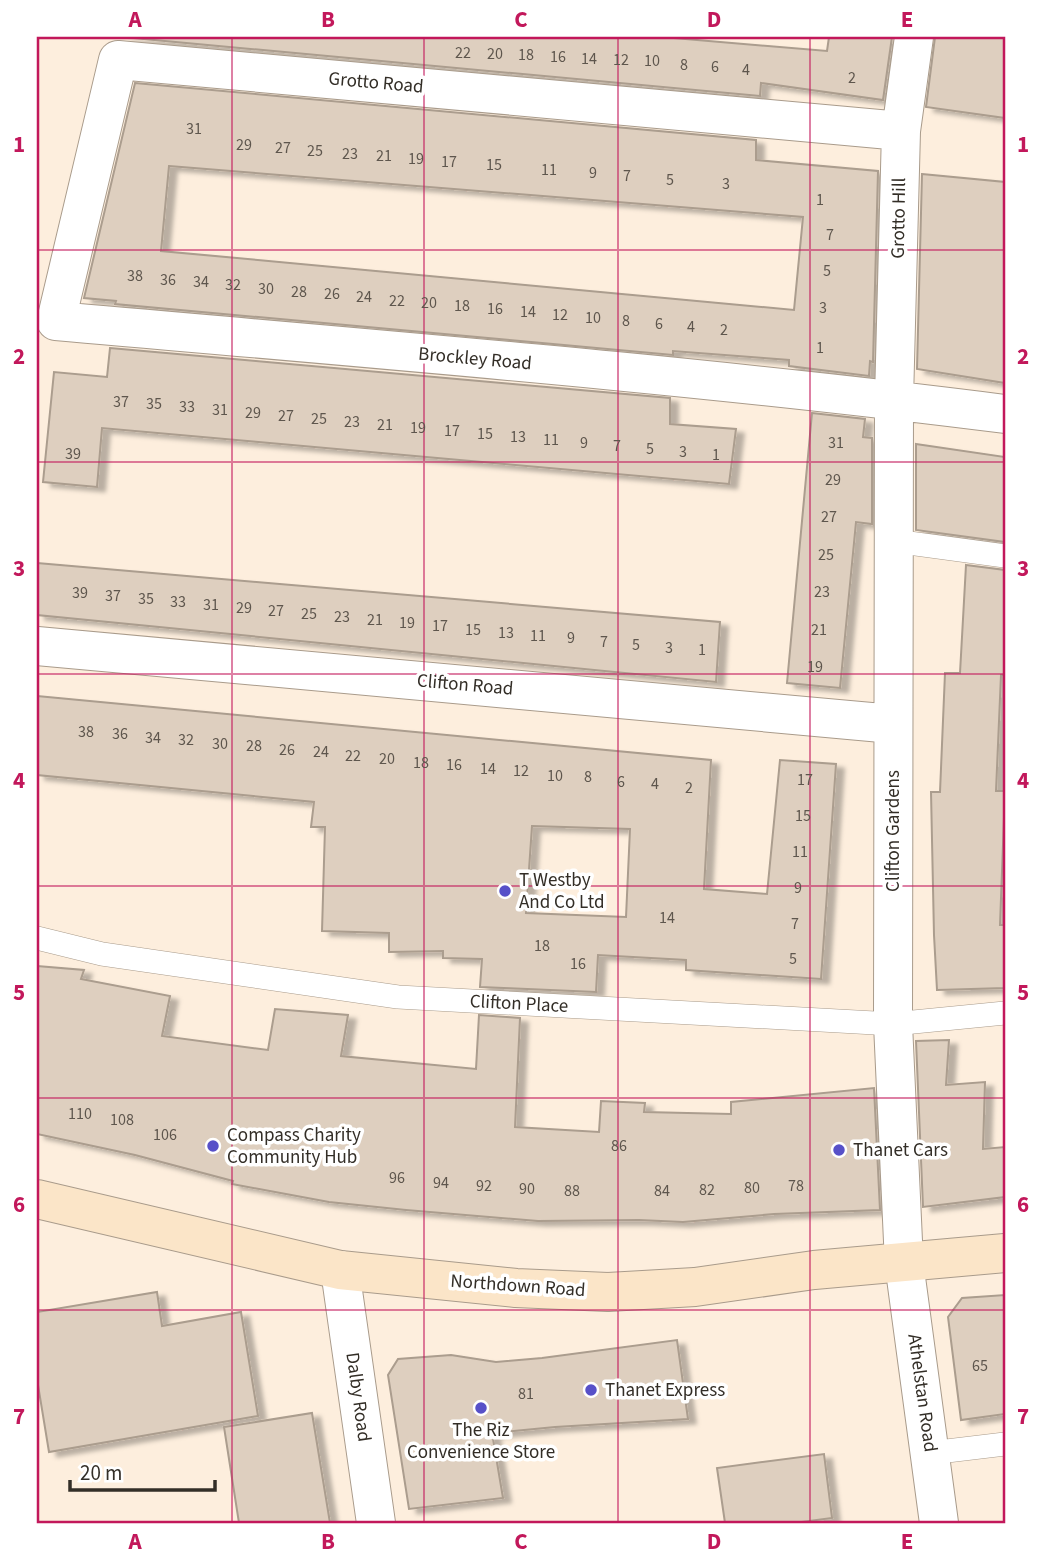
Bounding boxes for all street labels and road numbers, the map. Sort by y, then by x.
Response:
street label: Grotto Road [327,65,425,101]
street label: Grotto Hill [885,177,913,259]
street label: Brockley Road [417,341,533,377]
street label: Clifton Road [416,667,514,703]
street label: Clifton Gardens [880,770,907,892]
street label: Clifton Place [469,988,569,1020]
street label: Northdown Road [450,1268,586,1304]
street label: Athelstan Road [900,1332,944,1454]
street label: Dalby Road [338,1351,378,1443]

